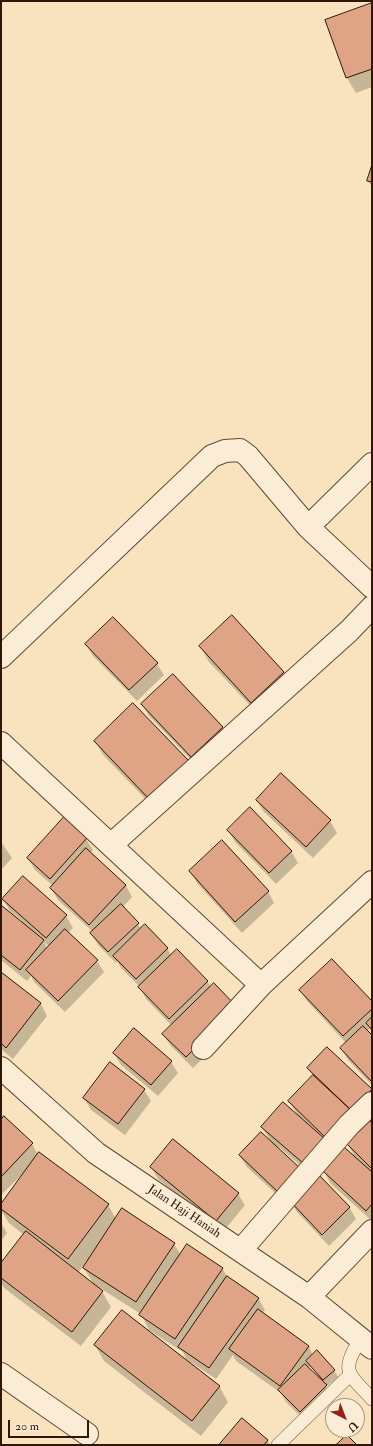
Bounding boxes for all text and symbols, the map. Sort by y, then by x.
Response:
street label: Jalan Haji Haniah [145,1182,223,1242]
north arrow [325,1398,365,1438]
scale bar [10,1412,91,1438]
text: 20 m [15,1419,39,1434]
text: U [345,1419,360,1434]

